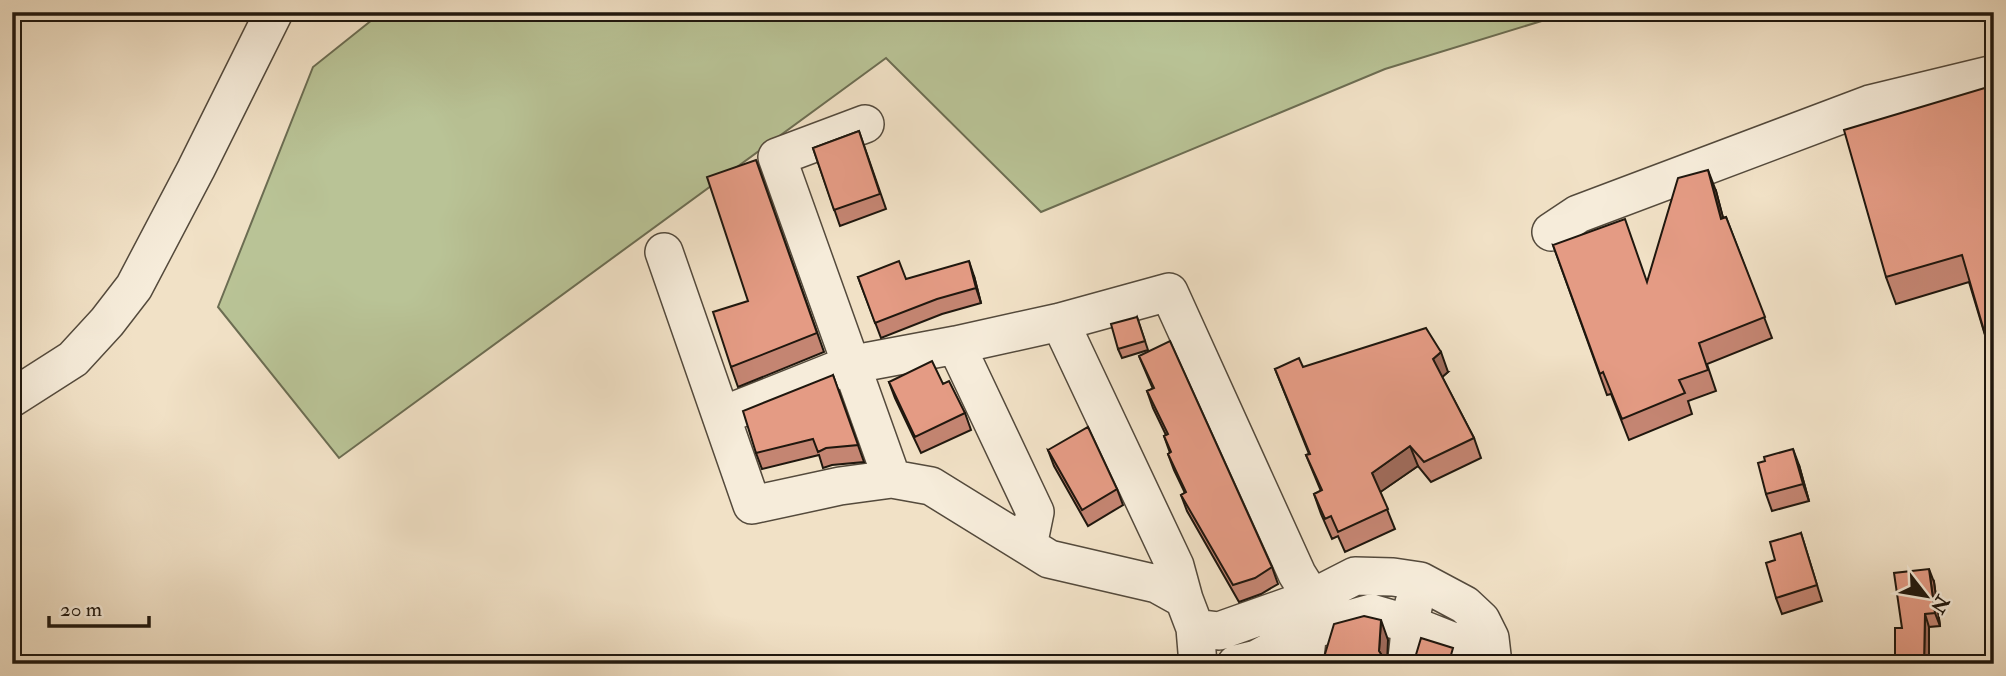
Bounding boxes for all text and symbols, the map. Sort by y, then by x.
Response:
north arrow [1890,560,1960,630]
scale bar [49,585,149,629]
text: N [1925,590,1955,619]
text: 20 m [60,596,102,623]

